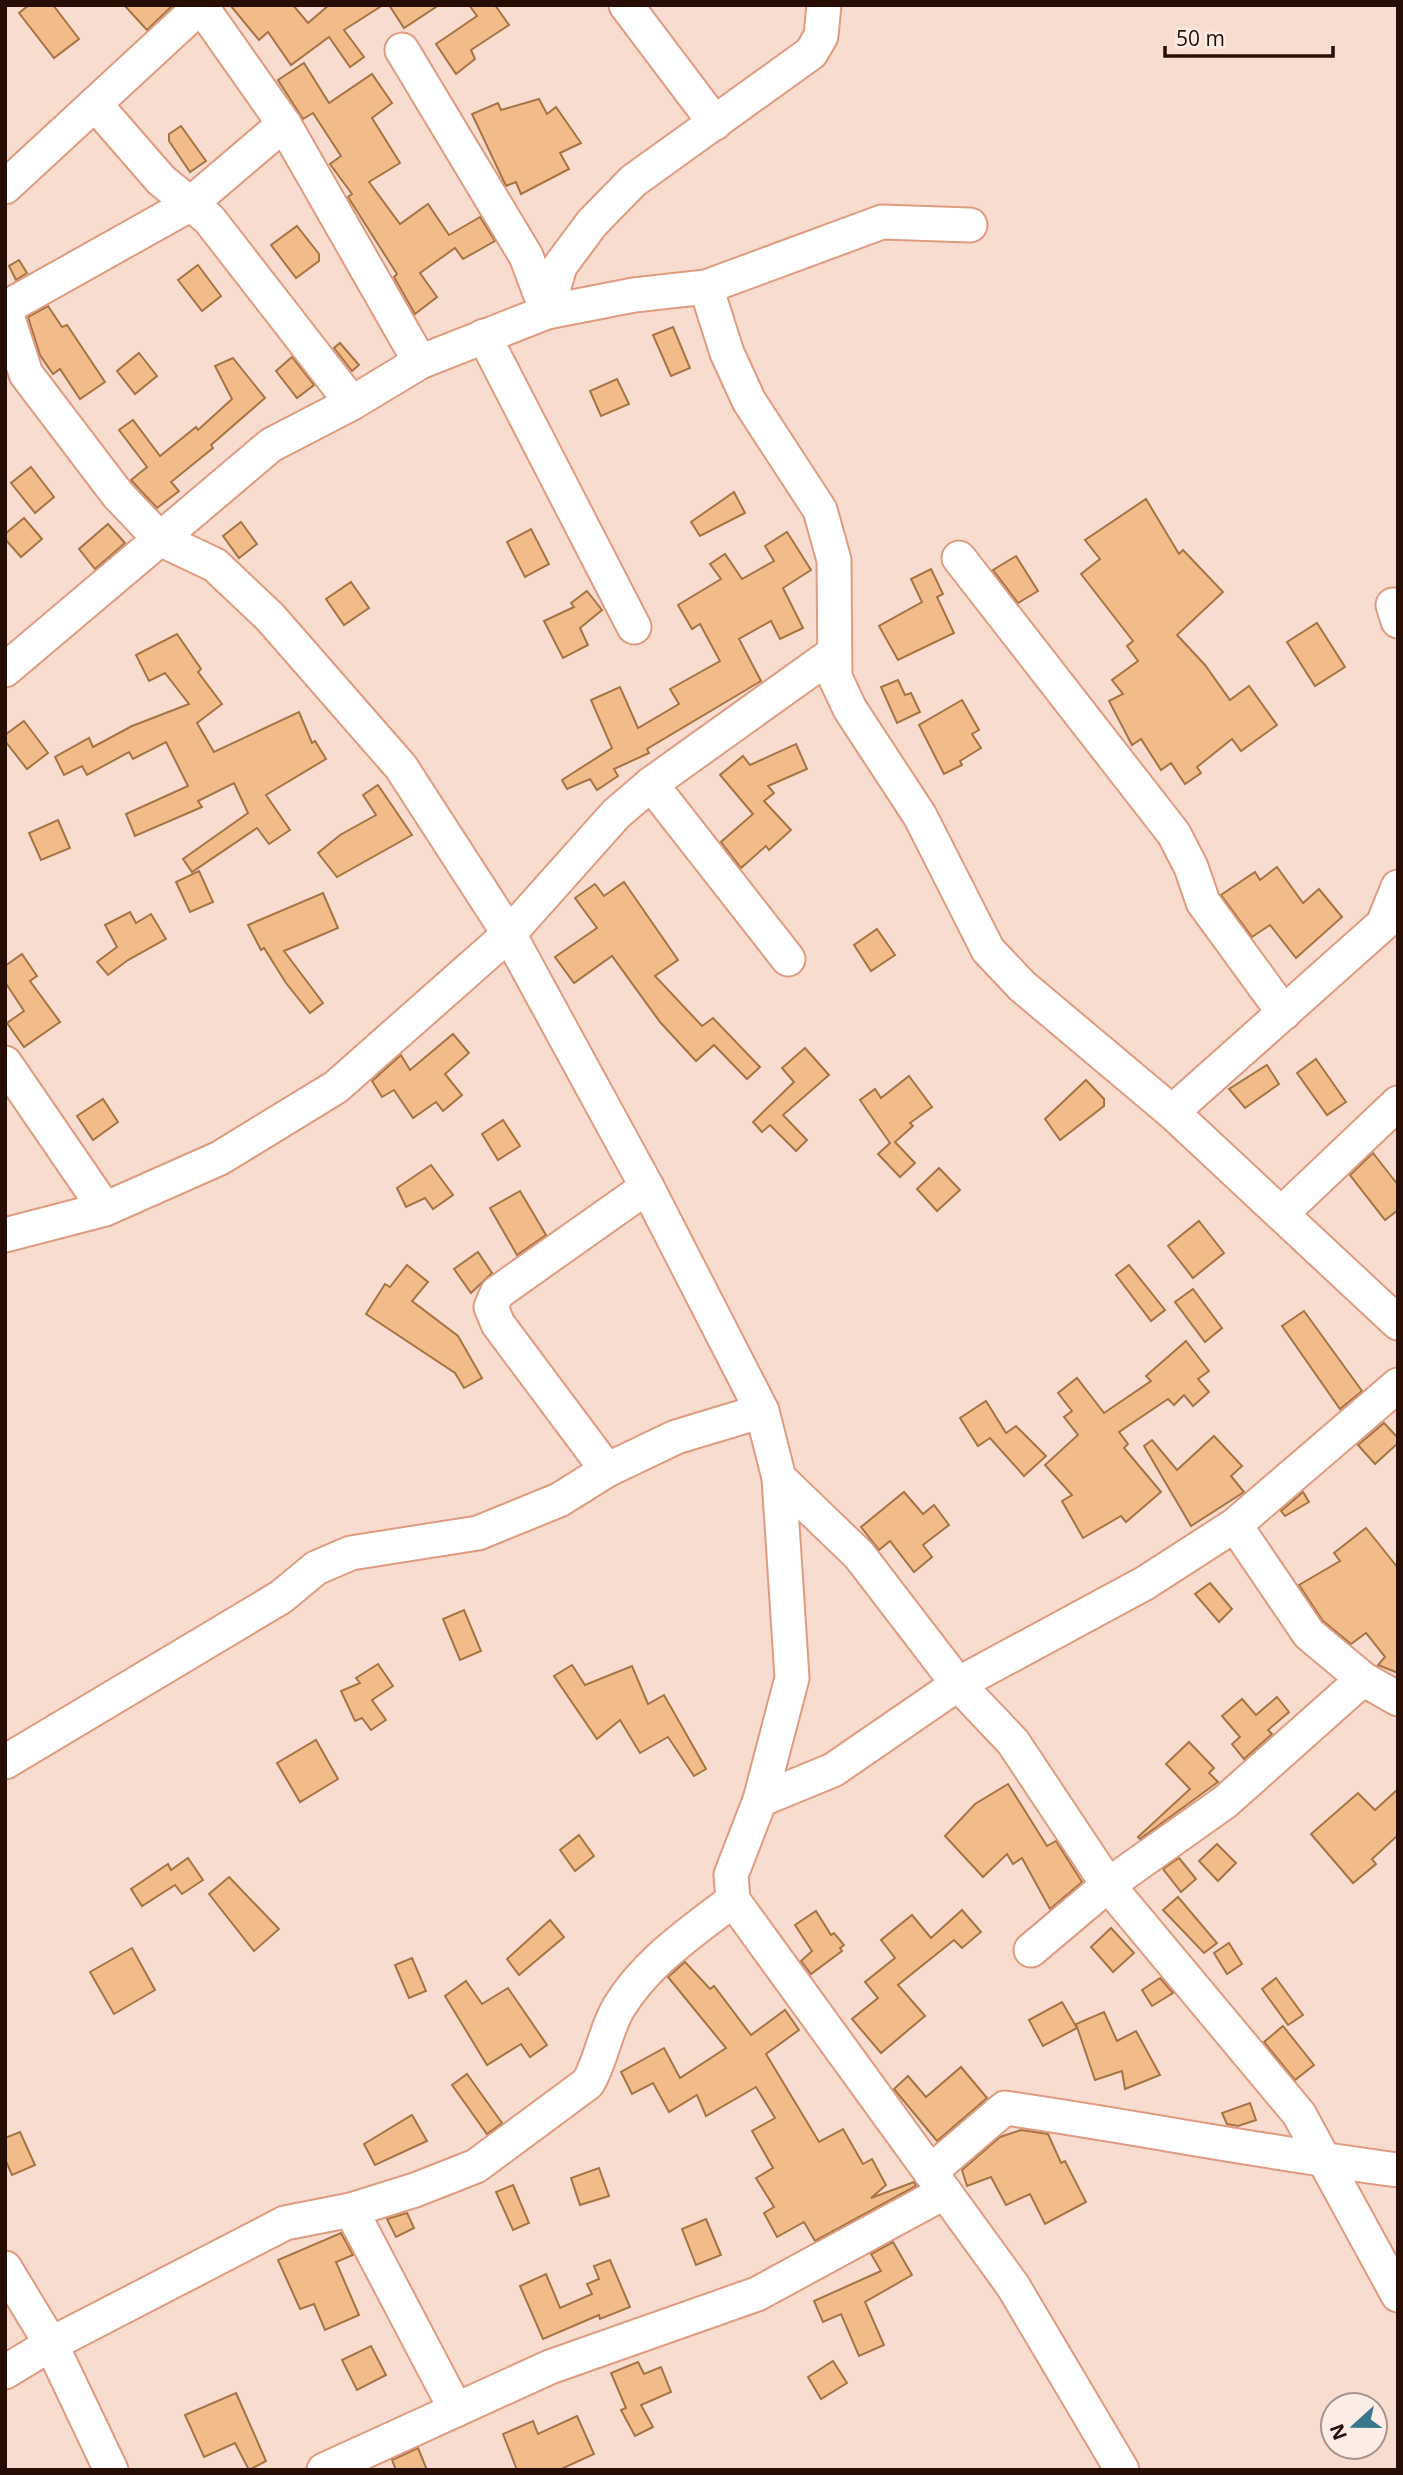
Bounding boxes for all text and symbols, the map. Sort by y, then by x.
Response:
scale bar [1165,14,1333,58]
text: 50 m [1176,24,1225,52]
north arrow [1319,2391,1389,2461]
text: N [1323,2420,1353,2444]

